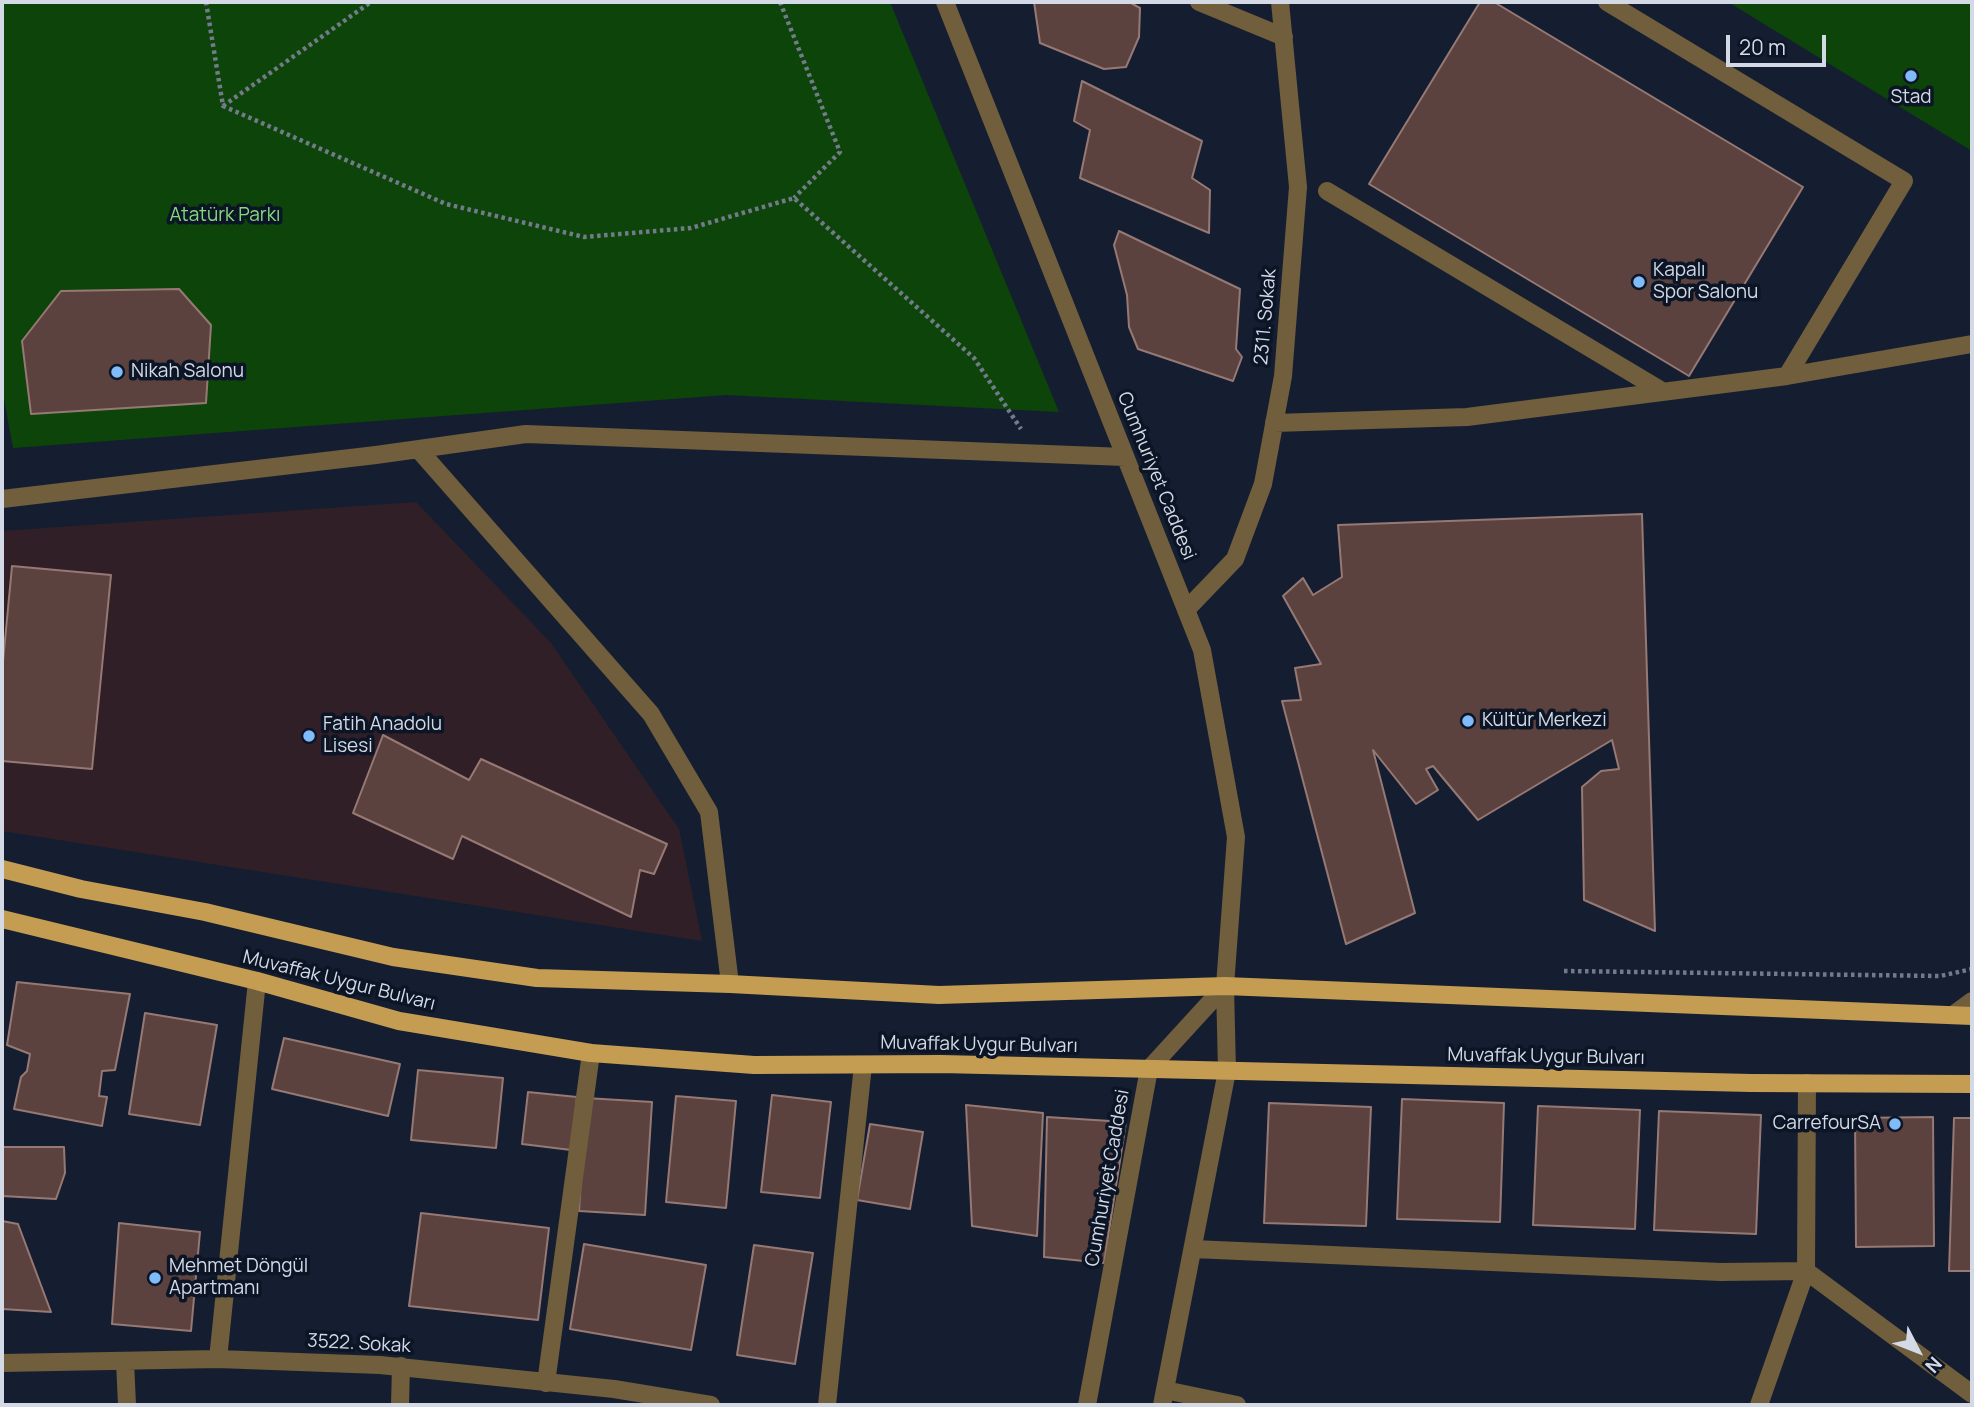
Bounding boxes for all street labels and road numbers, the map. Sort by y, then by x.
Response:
street label: 2311. Sokak [1250,268,1282,366]
street label: Cumhuriyet Caddesi [1112,389,1200,563]
street label: Muvaffak Uygur Bulvarı [240,946,438,1016]
street label: Muvaffak Uygur Bulvarı [880,1032,1078,1058]
street label: Muvaffak Uygur Bulvarı [1447,1044,1645,1070]
street label: Cumhuriyet Caddesi [1081,1088,1135,1268]
street label: 3522. Sokak [307,1330,411,1358]

